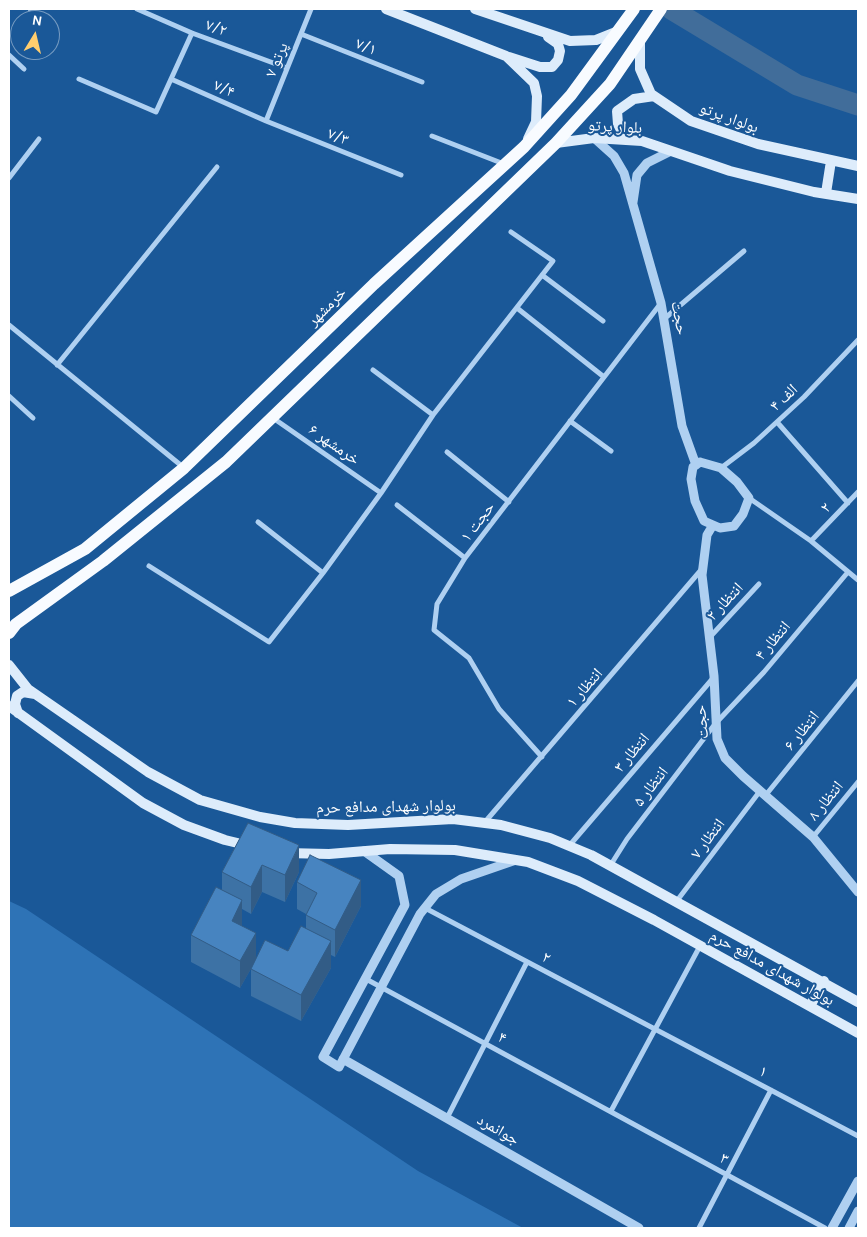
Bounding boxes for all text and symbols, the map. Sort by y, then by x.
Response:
north arrow [10,10,60,60]
text: N [31,11,44,30]
street label: ۷/۲ [203,15,229,41]
street label: ۷/۱ [353,34,379,60]
street label: پرتو ۷ [261,40,293,80]
street label: ۷/۴ [210,76,238,102]
street label: بولوار پرتو [697,98,761,138]
street label: بلوار پرتو [587,116,643,138]
street label: ۷/۳ [325,124,351,150]
street label: خرمشهر [304,284,350,330]
street label: حجت [666,300,692,336]
street label: ۴ الف [766,380,802,416]
street label: خرمشهر ۶ [305,420,363,470]
street label: حجت ۱ [457,498,499,546]
street label: ۲ [817,499,835,517]
street label: انتظار ۲ [703,579,747,625]
street label: انتظار ۴ [751,618,795,664]
street label: انتظار ۱ [563,665,607,711]
street label: حجت [691,704,713,740]
street label: انتظار ۶ [780,707,824,755]
street label: انتظار ۳ [610,730,654,776]
street label: انتظار ۵ [630,763,672,811]
street label: انتظار ۸ [804,777,848,825]
street label: بولوار شهدای مدافع حرم [316,796,456,818]
street label: انتظار ۷ [687,815,729,863]
street label: بولوار شهدای مدافع حرم [706,926,838,1010]
street label: ۲ [538,948,554,968]
street label: ۴ [494,1028,510,1048]
street label: ۱ [755,1062,771,1082]
street label: جوانمرد [473,1110,523,1150]
street label: ۳ [716,1149,732,1169]

